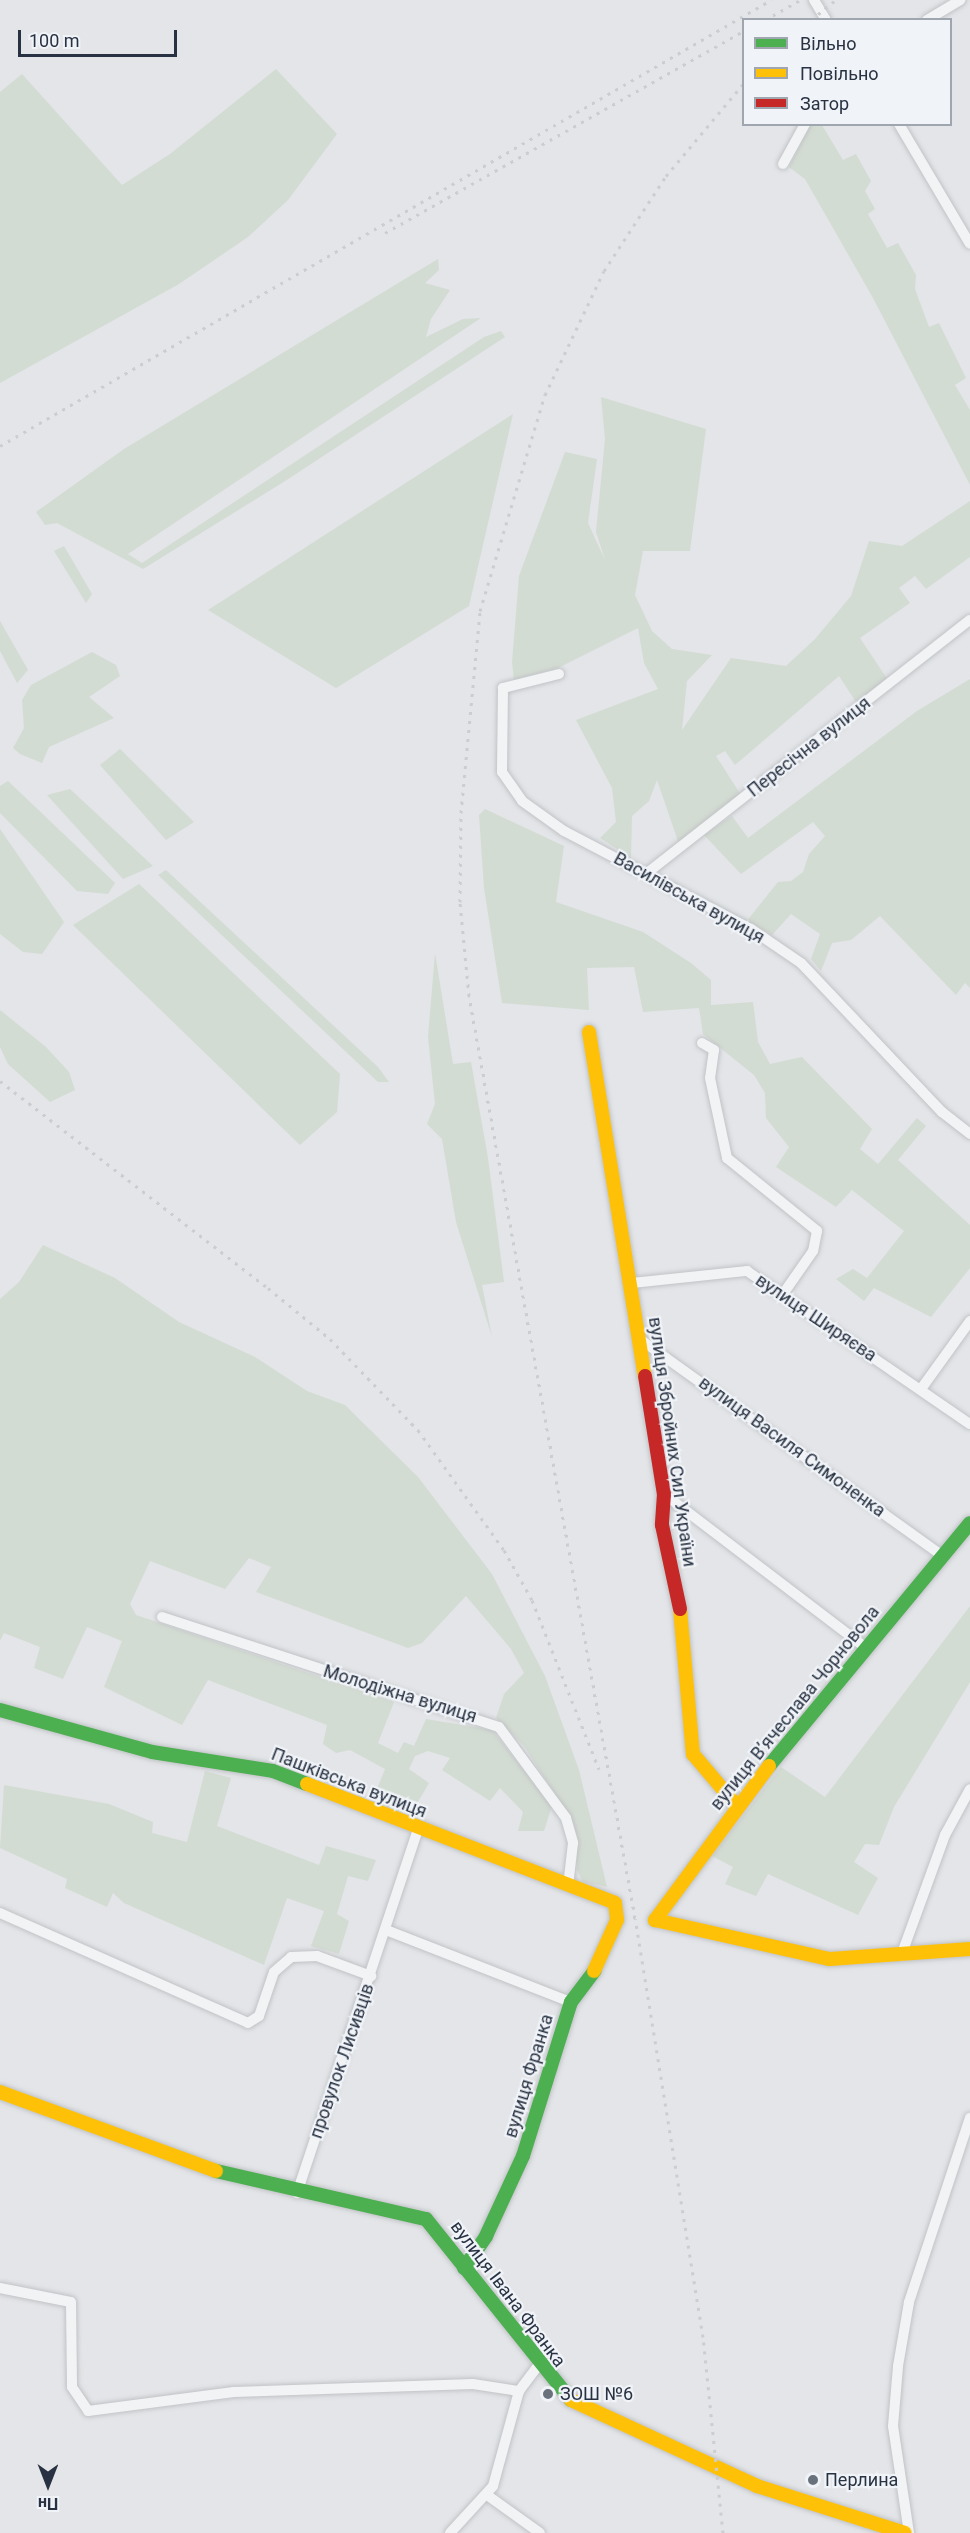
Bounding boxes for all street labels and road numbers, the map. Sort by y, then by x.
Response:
street label: Пересічна вулиця [743,692,875,802]
street label: Василівська вулиця [610,848,768,948]
street label: вулиця Ширяєва [751,1270,881,1366]
street label: вулиця Збройних Сил України [644,1316,700,1568]
street label: вулиця Василя Симоненка [694,1372,890,1522]
street label: вулиця Вʼячеслава Чорновола [706,1602,884,1814]
street label: Молодіжна вулиця [321,1660,479,1728]
street label: Пашківська вулиця [268,1743,430,1823]
street label: провулок Лисивців [305,1981,379,2141]
street label: вулиця Франка [500,2012,558,2140]
street label: вулиця Івана Франка [446,2217,570,2371]

